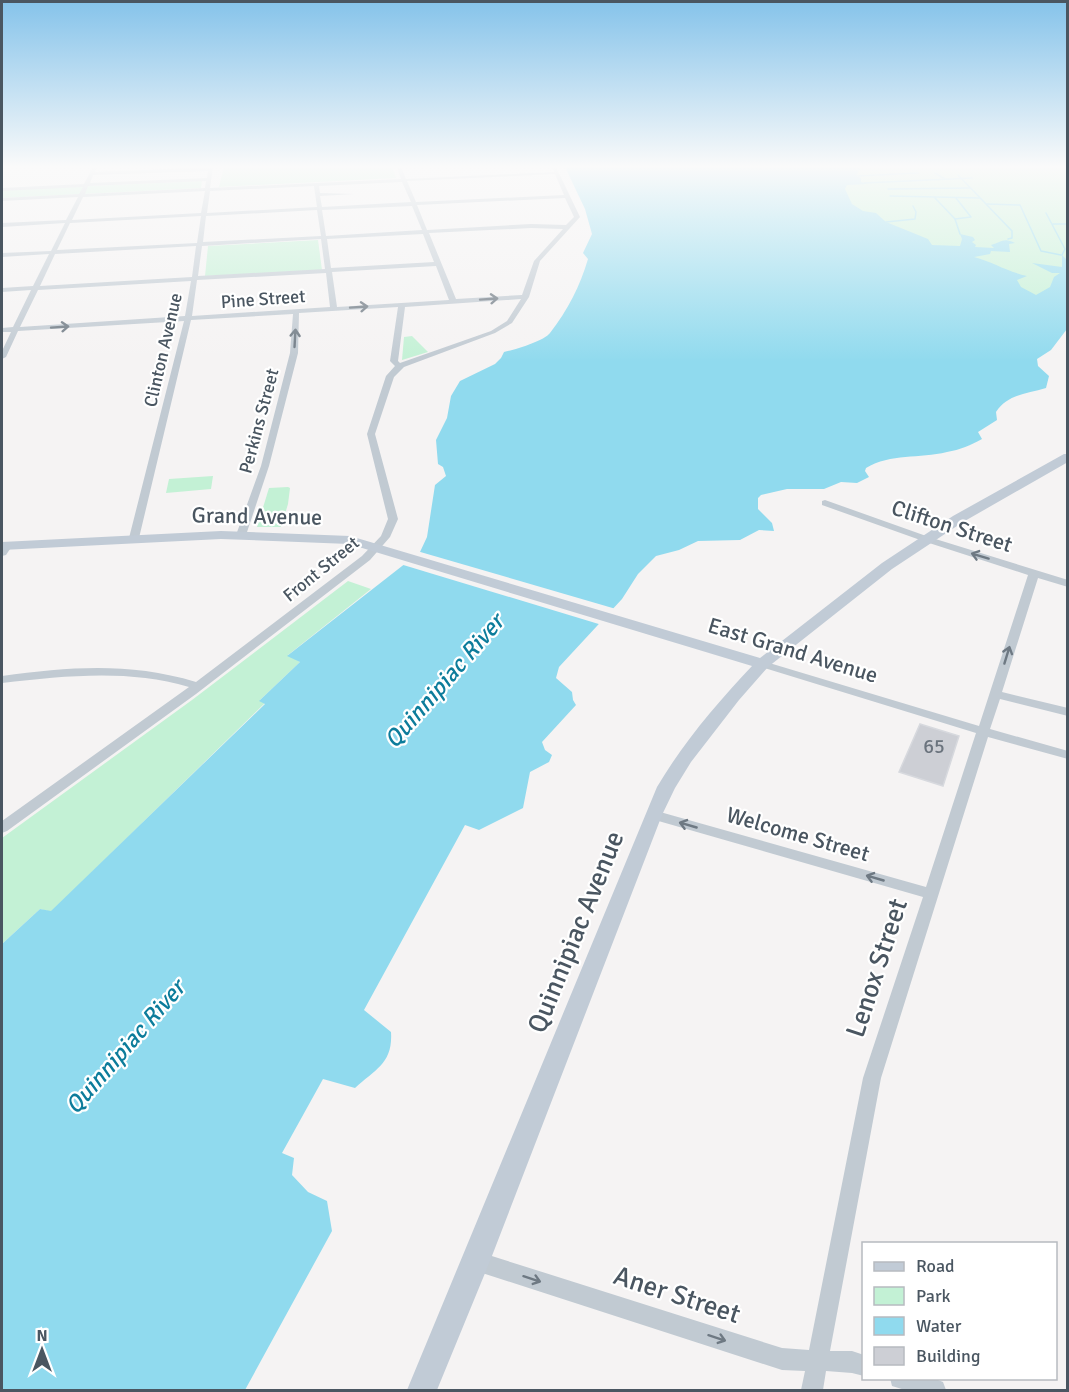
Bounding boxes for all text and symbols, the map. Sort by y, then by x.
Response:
street label: Pine Street [220,285,306,313]
street label: Clinton Avenue [139,291,187,409]
one-way arrow [479,293,499,304]
one-way arrow [349,302,369,313]
one-way arrow [49,321,69,332]
one-way arrow [290,328,301,348]
street label: Perkins Street [234,366,284,476]
street label: Clifton Street [888,494,1016,558]
street label: Grand Avenue [191,501,323,531]
street label: Front Street [278,532,364,606]
one-way arrow [971,550,990,561]
water label: Quinnipiac River [378,605,512,754]
street label: East Grand Avenue [705,611,881,689]
one-way arrow [1002,646,1013,665]
house number: 65 [923,734,945,759]
street label: Welcome Street [723,801,873,867]
one-way arrow [679,819,698,830]
street label: Quinnipiac Avenue [520,826,632,1038]
one-way arrow [866,872,885,883]
street label: Lenox Street [839,894,915,1042]
water label: Quinnipiac River [59,971,193,1120]
legend [862,1242,1057,1380]
text: Road [916,1255,955,1277]
street label: Aner Street [610,1259,744,1331]
one-way arrow [522,1274,541,1285]
text: Park [916,1285,951,1307]
text: Water [916,1315,962,1337]
north arrow [12,1320,72,1380]
text: N [36,1326,48,1346]
one-way arrow [707,1334,726,1345]
text: Building [916,1345,980,1367]

